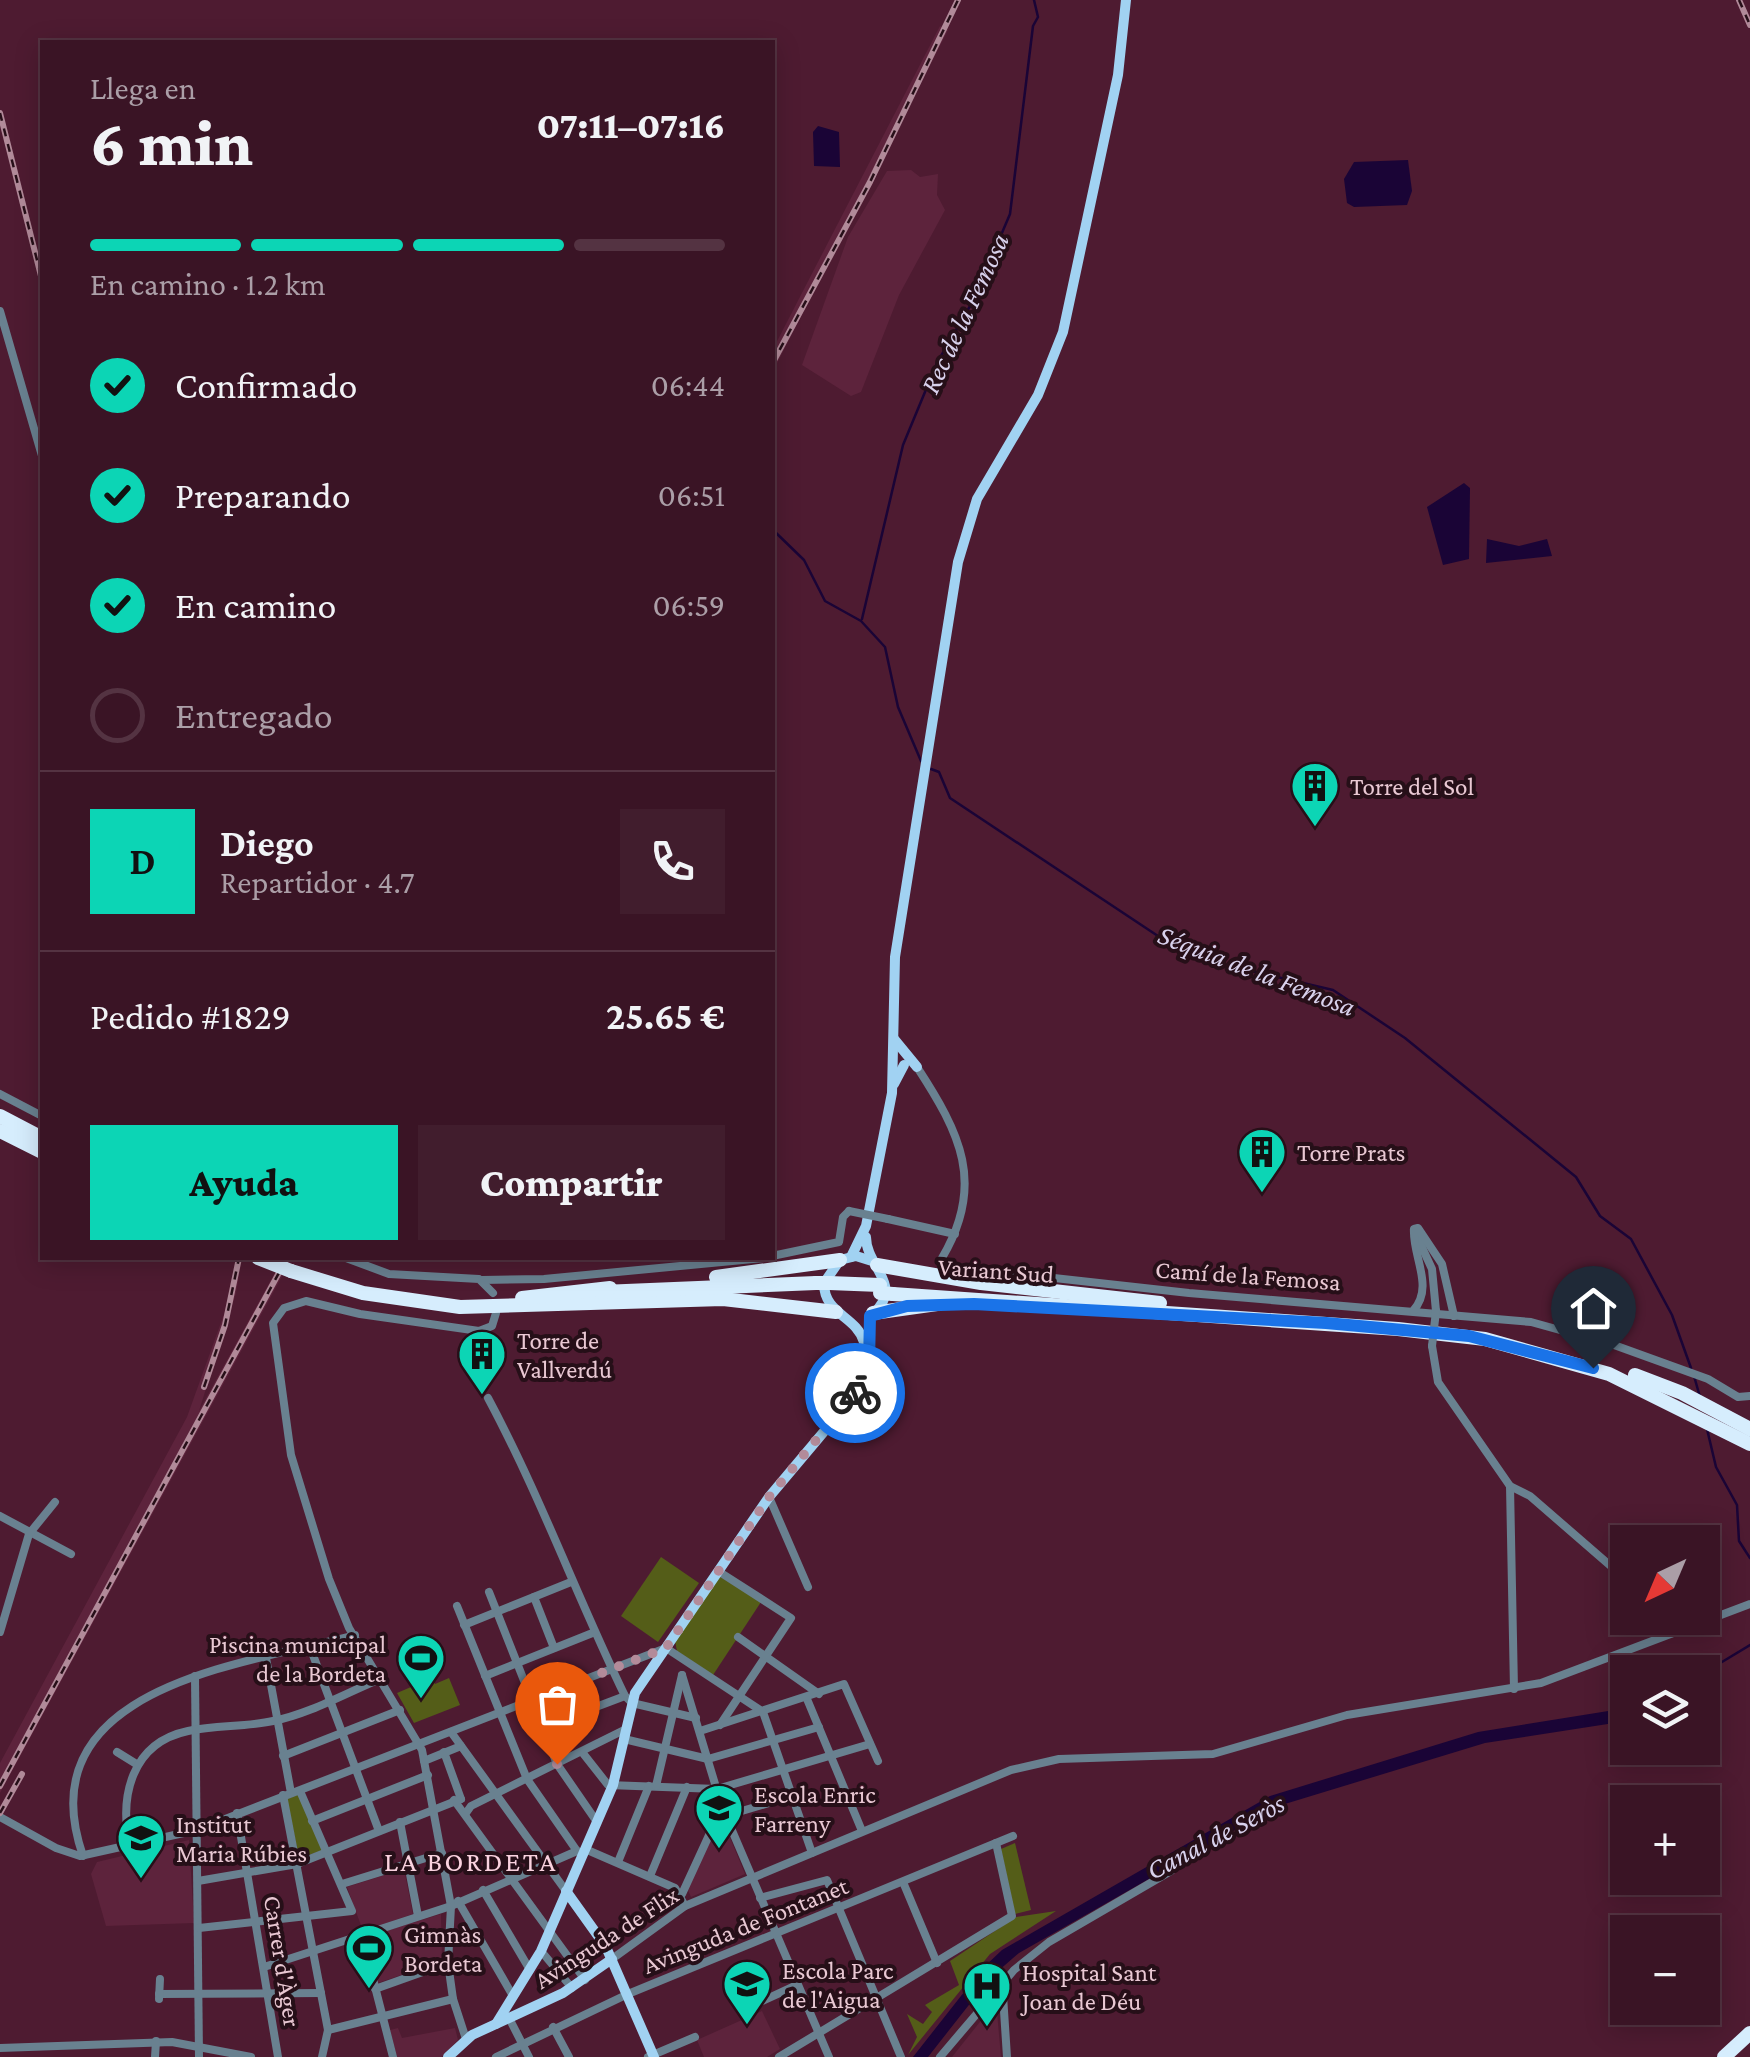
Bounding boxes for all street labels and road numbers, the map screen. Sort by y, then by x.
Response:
street label: Variant Sud [937,1253,1055,1288]
street label: Camí de la Femosa [1154,1256,1342,1295]
street label: Avinguda de Fontanet [639,1872,853,1980]
street label: Avinguda de Flix [529,1881,684,1995]
street label: Carrer d'Àger [258,1893,306,2029]

